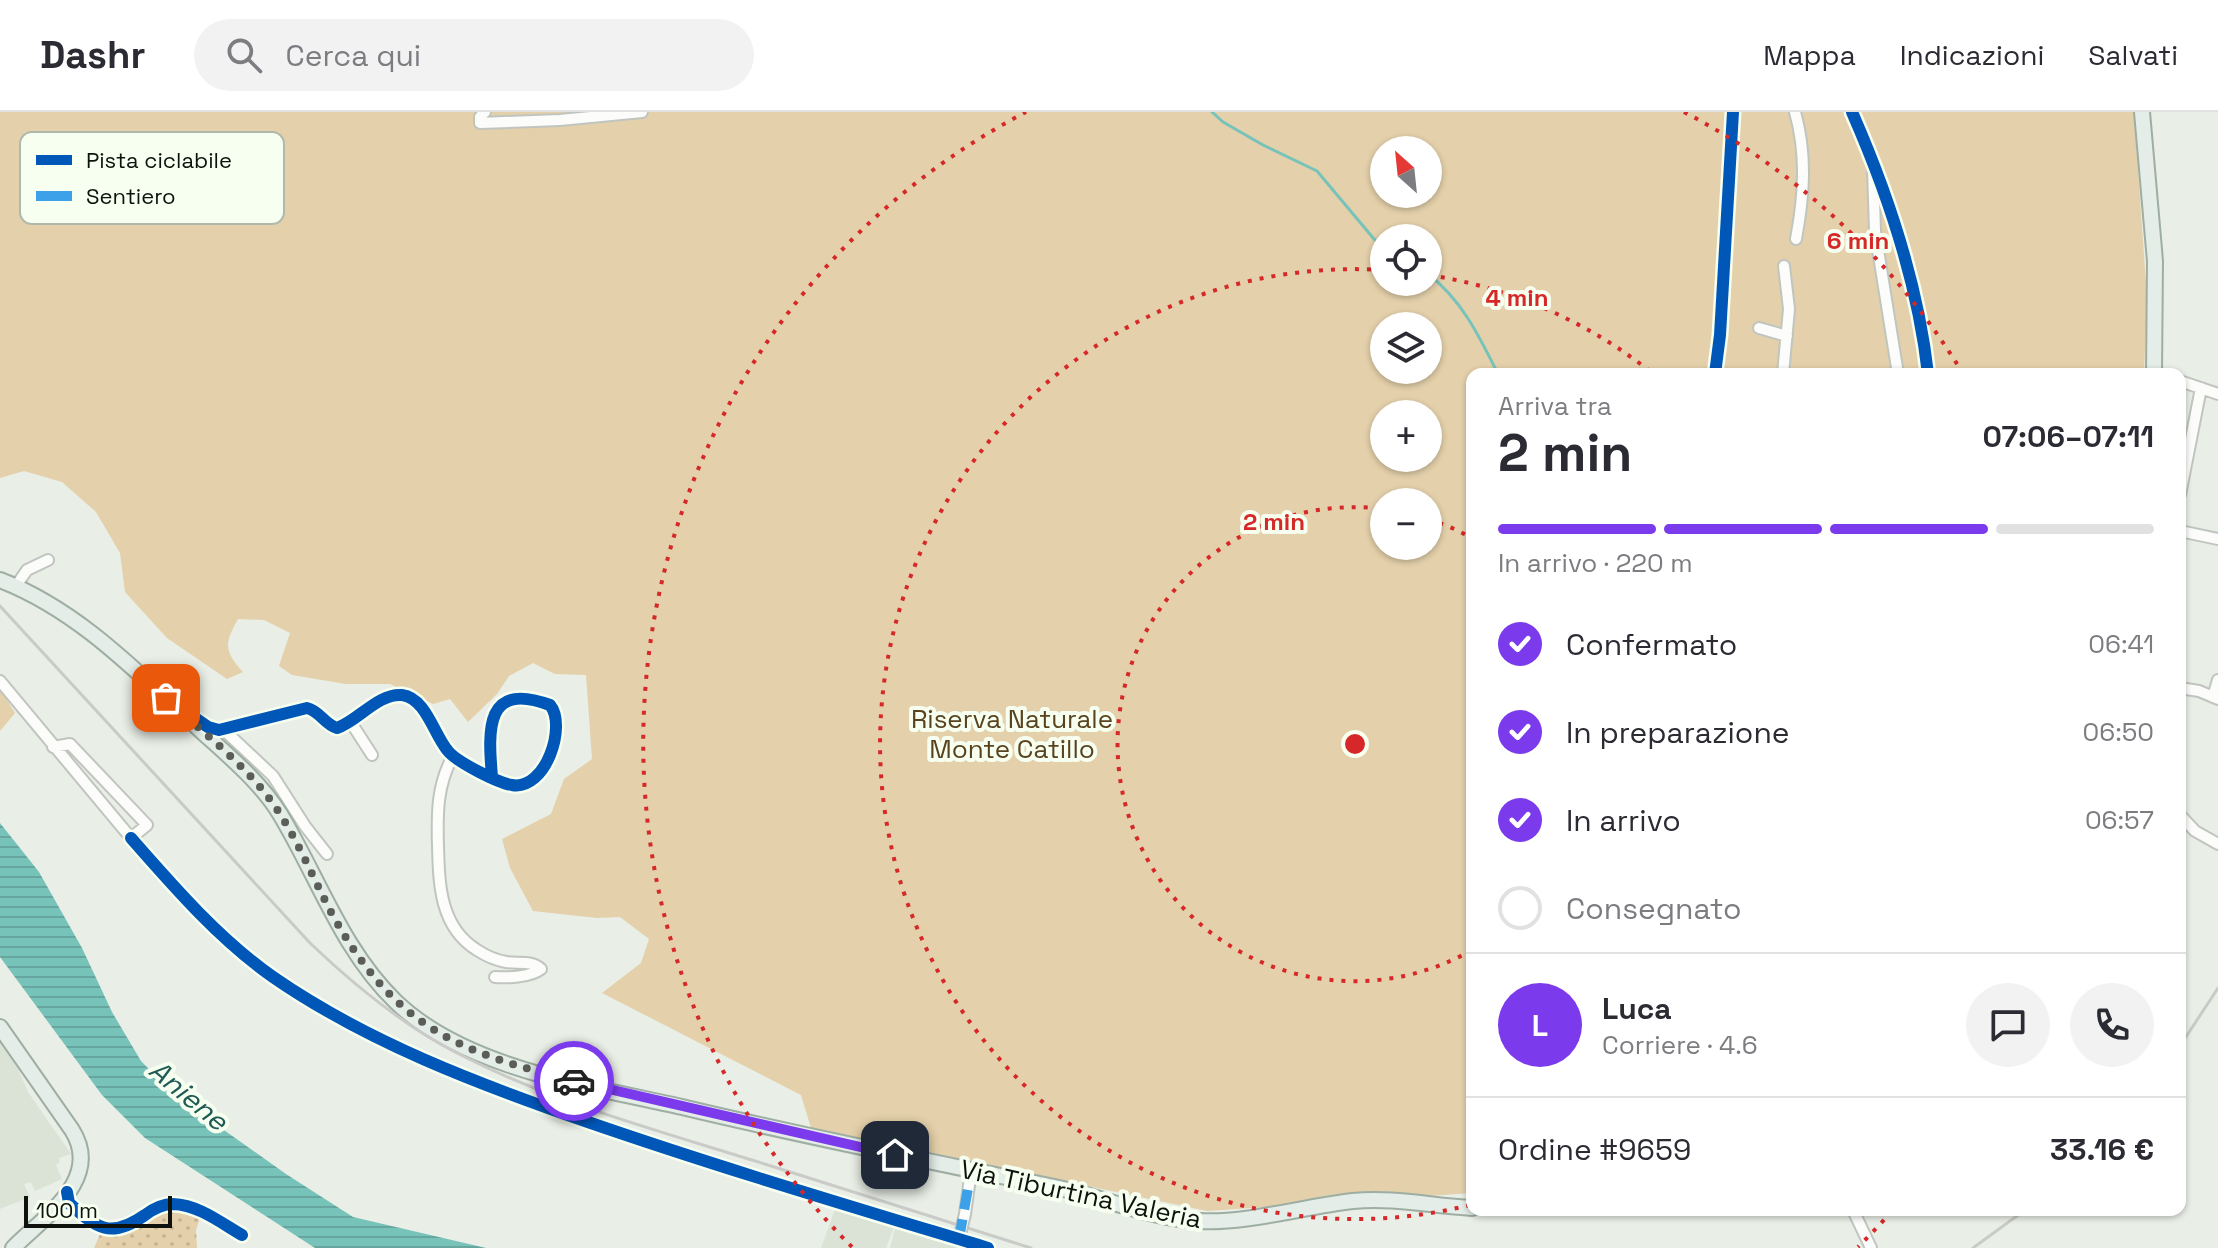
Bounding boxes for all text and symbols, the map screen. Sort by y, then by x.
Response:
search box [194,19,754,91]
text: Dashr [40,31,146,79]
icon: search [222,33,266,77]
text: Cerca qui [286,36,421,75]
text: Mappa [1763,37,1856,73]
text: Indicazioni [1900,37,2044,73]
text: Salvati [2088,37,2178,73]
legend [20,132,284,224]
north arrow [1370,136,1442,208]
map controls [1370,136,1442,560]
text: Pista ciclabile [86,146,232,174]
text: Sentiero [86,182,176,210]
button: locate [1370,224,1442,296]
text: 6 min [1827,225,1889,256]
text: 4 min [1485,282,1549,313]
button: layers [1370,312,1442,384]
text: Arriva tra [1498,389,1612,423]
button: + [1370,400,1442,472]
text: 07:06–07:11 [1983,417,2154,456]
text: 2 min [1498,420,1632,486]
button: − [1370,488,1442,560]
text: 2 min [1243,506,1305,537]
text: In arrivo · 220 m [1498,546,1693,580]
icon: check [1498,622,1542,666]
text: Confermato [1566,625,1737,664]
text: 06:41 [2088,627,2154,661]
pin [132,664,200,732]
icon: bag [144,676,188,720]
park label: Riserva Naturale Monte Catillo [911,702,1113,766]
icon: check [1498,710,1542,754]
text: In preparazione [1566,713,1790,752]
text: 06:50 [2083,715,2154,749]
centre of rings [1341,730,1369,758]
icon: check [1498,798,1542,842]
text: In arrivo [1566,801,1681,840]
text: 06:57 [2085,803,2154,837]
text: Consegnato [1566,889,1742,928]
button: chat [1966,983,2050,1067]
button: phone [2070,983,2154,1067]
text: Luca [1602,989,1672,1028]
text: L [1532,1006,1548,1045]
text: Corriere · 4.6 [1602,1028,1758,1062]
courier [534,1041,614,1121]
water label: Aniene [142,1052,237,1139]
icon: car [552,1059,596,1103]
pin [861,1121,929,1189]
text: Ordine #9659 [1498,1130,1691,1169]
text: 33.16 € [2050,1130,2154,1169]
icon: home [873,1133,917,1177]
street label: Via Tiburtina Valeria [957,1152,1205,1236]
scale bar [24,1192,172,1228]
text: 100 m [36,1196,98,1224]

